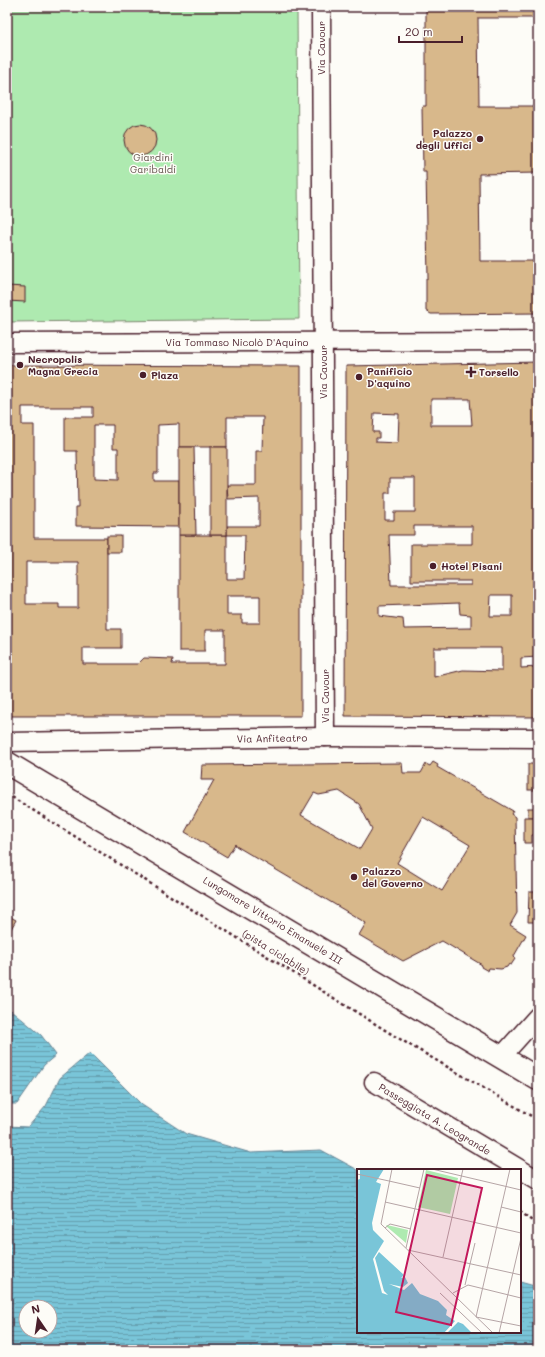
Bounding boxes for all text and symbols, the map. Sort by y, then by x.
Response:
scale bar [399,18,462,44]
street label: Via Cavour [314,21,328,75]
text: 20 m [405,23,433,39]
place label: Palazzo degli Uffici [416,126,472,152]
marker: Palazzo degli Uffici [475,134,485,144]
park label: Giardini Garibaldi [130,150,176,176]
street label: Via Tommaso Nicolò D'Aquino [166,335,309,349]
street label: Via Cavour [316,345,330,399]
place label: Necropolis Magna Grecia [28,352,98,378]
marker: Necropolis Magna Grecia [15,360,25,370]
place label: Panificio D'aquino [367,364,412,390]
place label: Torsello [479,365,519,379]
marker: Torsello [466,367,476,377]
place label: Plaza [151,368,178,382]
marker: Plaza [138,370,148,380]
marker: Panificio D'aquino [354,372,364,382]
place label: Hotel Pisani [441,559,502,573]
marker: Hotel Pisani [428,561,438,571]
street label: Via Cavour [318,669,332,723]
street label: Via Anfiteatro [237,730,307,746]
place label: Palazzo del Governo [362,864,423,890]
marker: Palazzo del Governo [349,872,359,882]
street label: Lungomare Vittorio Emanuele III [201,873,346,968]
street label: (pista ciclabile) [240,926,312,978]
street label: Passeggiata A. Leogrande [376,1080,494,1158]
inset map [357,1169,521,1333]
north arrow [18,1299,58,1339]
text: N [30,1301,41,1317]

